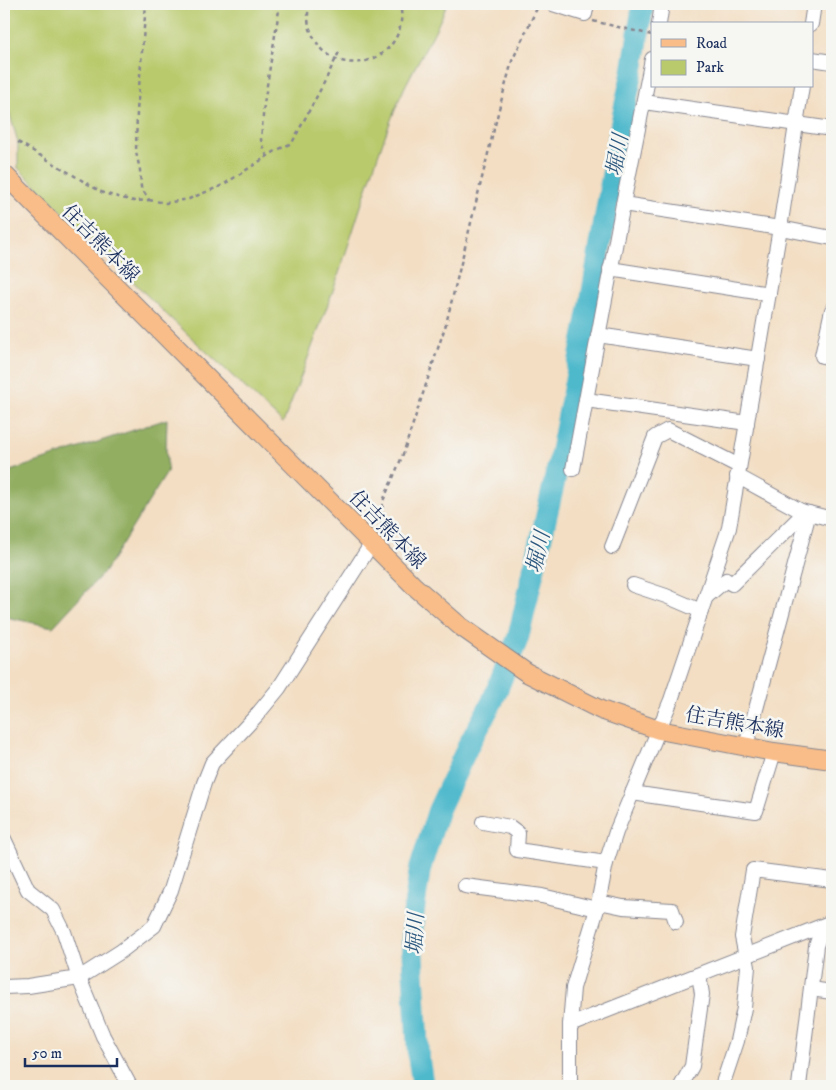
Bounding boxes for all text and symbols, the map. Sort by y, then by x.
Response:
legend [651,22,814,88]
text: Road [696,34,728,53]
text: Park [696,58,725,77]
water label: 堀川 [602,130,635,178]
street label: 住吉熊本線 [56,200,144,288]
street label: 住吉熊本線 [343,485,431,575]
water label: 堀川 [522,527,557,576]
street label: 住吉熊本線 [683,702,786,744]
water label: 堀川 [402,910,430,956]
scale bar [25,1035,118,1067]
text: 50 m [32,1044,62,1063]

